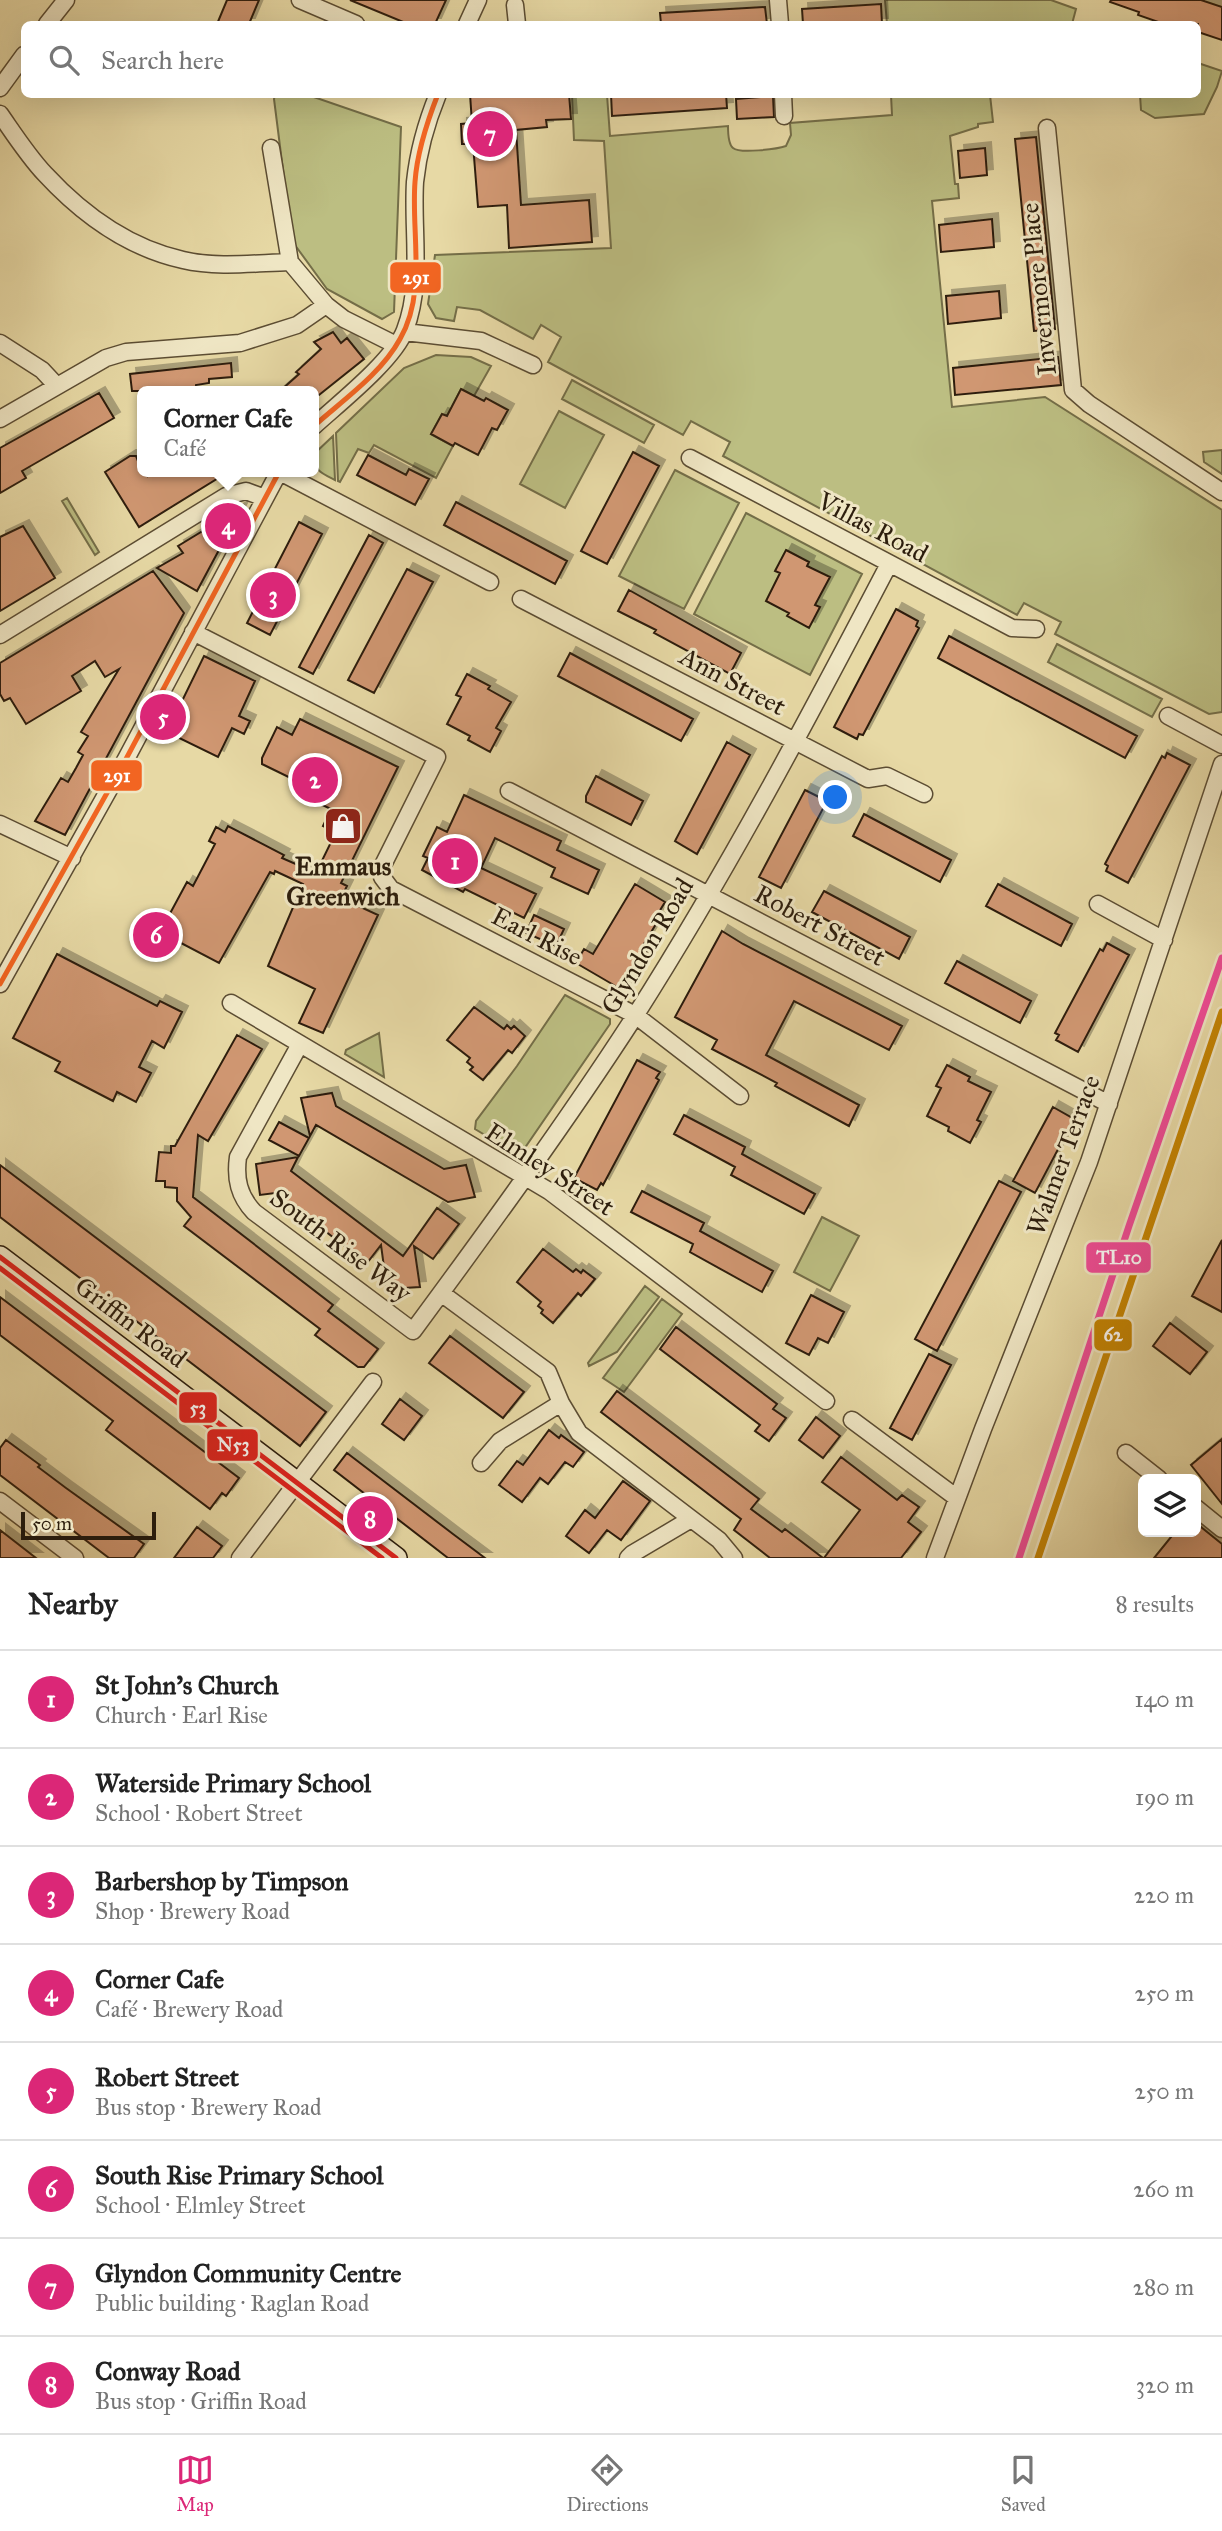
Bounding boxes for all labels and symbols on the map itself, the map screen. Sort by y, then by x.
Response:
pin: 7 [467,108,513,160]
street label: Invermore Place [1013,201,1063,377]
line badge: 291 [389,261,442,294]
text: 291 [403,266,430,290]
street label: Villas Road [811,484,934,569]
pin: 4 [205,500,251,552]
pin: 3 [250,569,296,621]
street label: Ann Street [673,639,792,722]
pin: 5 [140,691,186,743]
pin: 2 [292,754,338,806]
line badge: 291 [90,759,143,792]
text: 291 [104,764,131,788]
your location [818,780,852,814]
shop icon: Emmaus Greenwich [322,805,364,847]
pin: 1 [432,835,478,887]
place label: Emmaus Greenwich [286,850,400,912]
street label: Glyndon Road [594,872,700,1020]
street label: Robert Street [749,877,891,973]
street label: Earl Rise [486,900,588,972]
pin: 6 [133,909,179,961]
street label: Walmer Terrace [1019,1070,1107,1240]
street label: Elmley Street [479,1115,621,1223]
street label: South Rise Way [264,1181,419,1309]
line badge: TL10 [1085,1241,1152,1274]
text: TL10 [1095,1246,1142,1269]
street label: Griffin Road [69,1270,193,1374]
line badge: 62 [1093,1318,1133,1352]
text: 62 [1103,1323,1123,1346]
line badge: 53 [178,1391,218,1424]
text: 53 [190,1396,206,1420]
line badge: N53 [206,1428,259,1462]
text: N53 [217,1433,249,1457]
pin: 8 [347,1493,393,1545]
scale bar [21,1509,156,1541]

